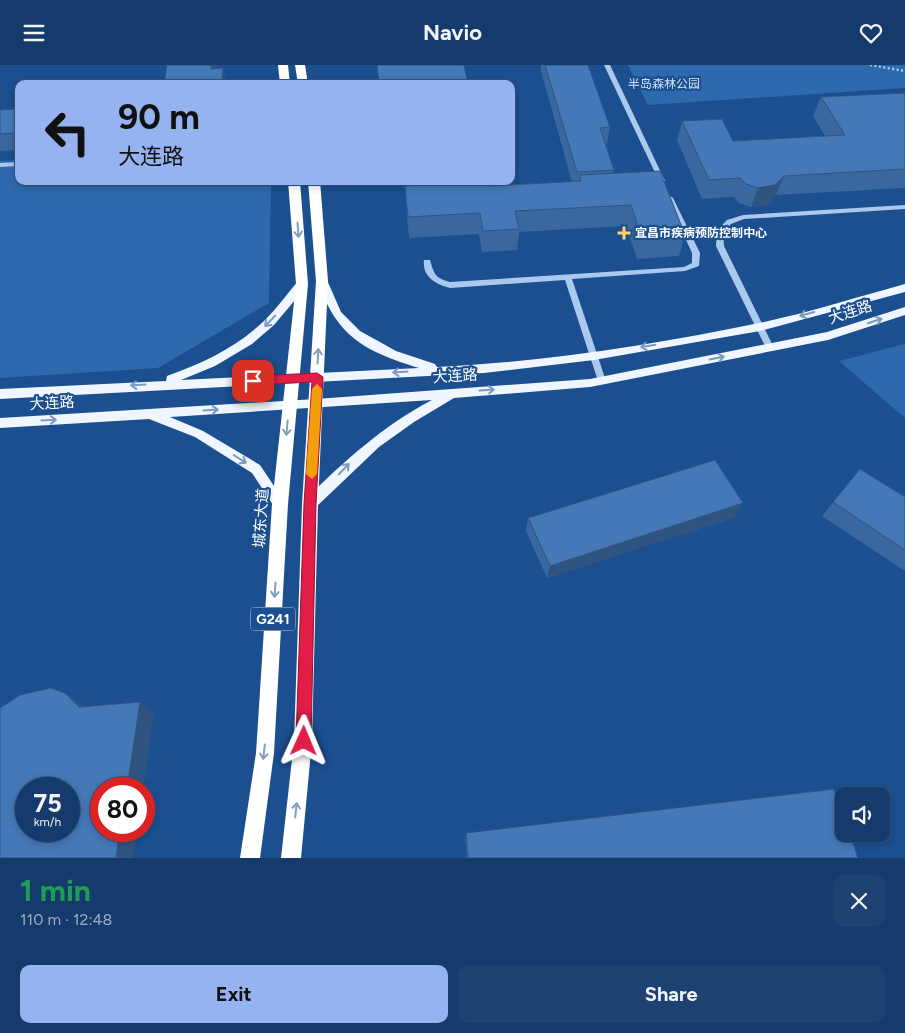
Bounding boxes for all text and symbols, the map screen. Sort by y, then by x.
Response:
icon: menu [20,19,48,47]
text: Navio [423,19,482,46]
icon: heart [857,19,885,47]
park label: 半岛森林公园 [628,77,700,91]
text: 90 m [118,96,200,138]
icon: left [35,100,100,165]
text: 大连路 [118,143,184,170]
one-way arrow [293,222,302,238]
marker: 宜昌市疾病预防控制中心 [617,226,631,240]
place label: 宜昌市疾病预防控制中心 [635,226,767,240]
street label: 大连路 [826,296,874,328]
one-way arrow [800,310,816,320]
one-way arrow [264,314,276,327]
one-way arrow [866,316,882,325]
one-way arrow [640,342,656,352]
one-way arrow [314,348,323,364]
one-way arrow [708,353,724,362]
pin [232,360,274,402]
street label: 大连路 [432,365,478,387]
icon: arrive [239,367,267,395]
one-way arrow [392,368,408,377]
one-way arrow [130,381,146,390]
one-way arrow [479,385,495,395]
street label: 大连路 [29,393,75,413]
one-way arrow [203,406,219,415]
one-way arrow [40,415,56,424]
one-way arrow [283,419,292,435]
one-way arrow [232,454,246,464]
one-way arrow [338,462,350,475]
street label: 城东大道 [250,487,272,549]
one-way arrow [270,581,279,597]
road number: G241 [250,607,296,631]
position arrow [277,714,329,766]
one-way arrow [260,743,269,759]
speed limit sign: 80 [90,777,155,842]
map controls [835,787,890,842]
button: sound [835,787,890,842]
text: 75 [33,788,62,818]
one-way arrow [291,802,301,818]
text: km/h [34,815,61,829]
text: 1 min [20,872,91,909]
button: close [833,875,885,927]
text: 110 m · 12:48 [20,910,112,929]
button: Exit [20,965,448,1023]
button: Share [458,965,885,1023]

